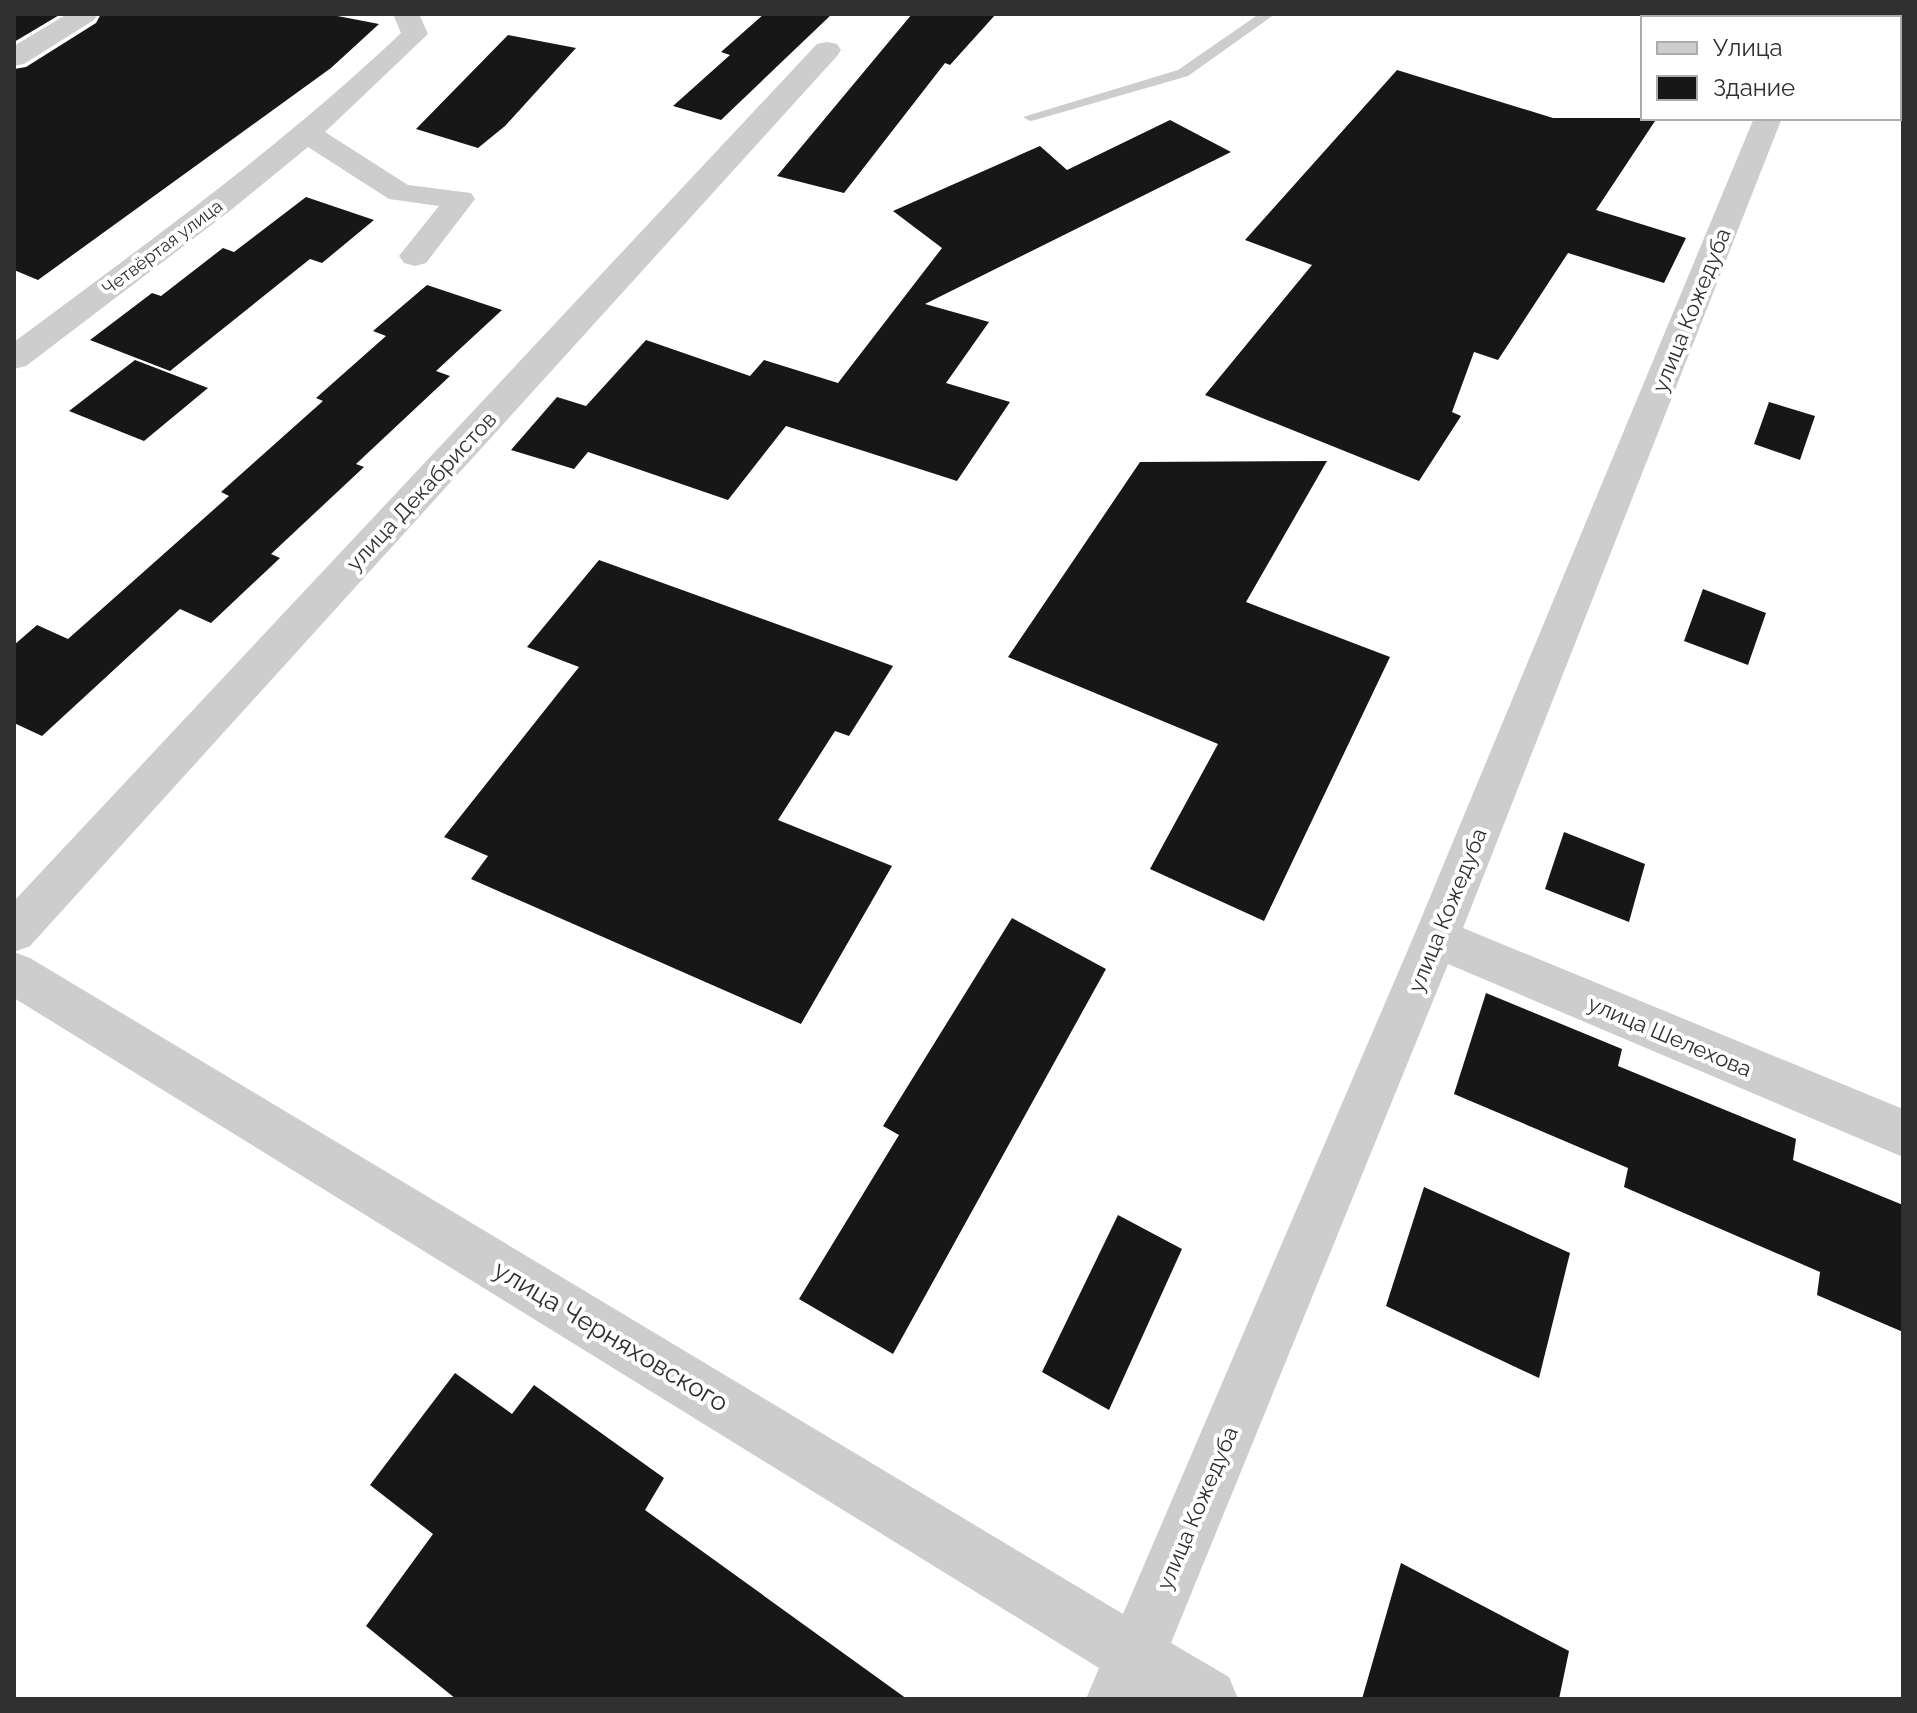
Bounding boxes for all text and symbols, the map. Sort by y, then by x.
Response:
legend [1641,16,1901,120]
text: Улица [1713,33,1783,62]
text: Здание [1713,73,1795,102]
street label: Четвёртая улица [98,195,226,299]
street label: улица Кожедуба [1646,224,1736,396]
street label: улица Декабристов [341,406,501,576]
street label: улица Кожедуба [1402,824,1492,996]
street label: улица Шелехова [1584,990,1756,1082]
street label: улица Черняховского [488,1254,734,1418]
street label: улица Кожедуба [1151,1423,1243,1593]

